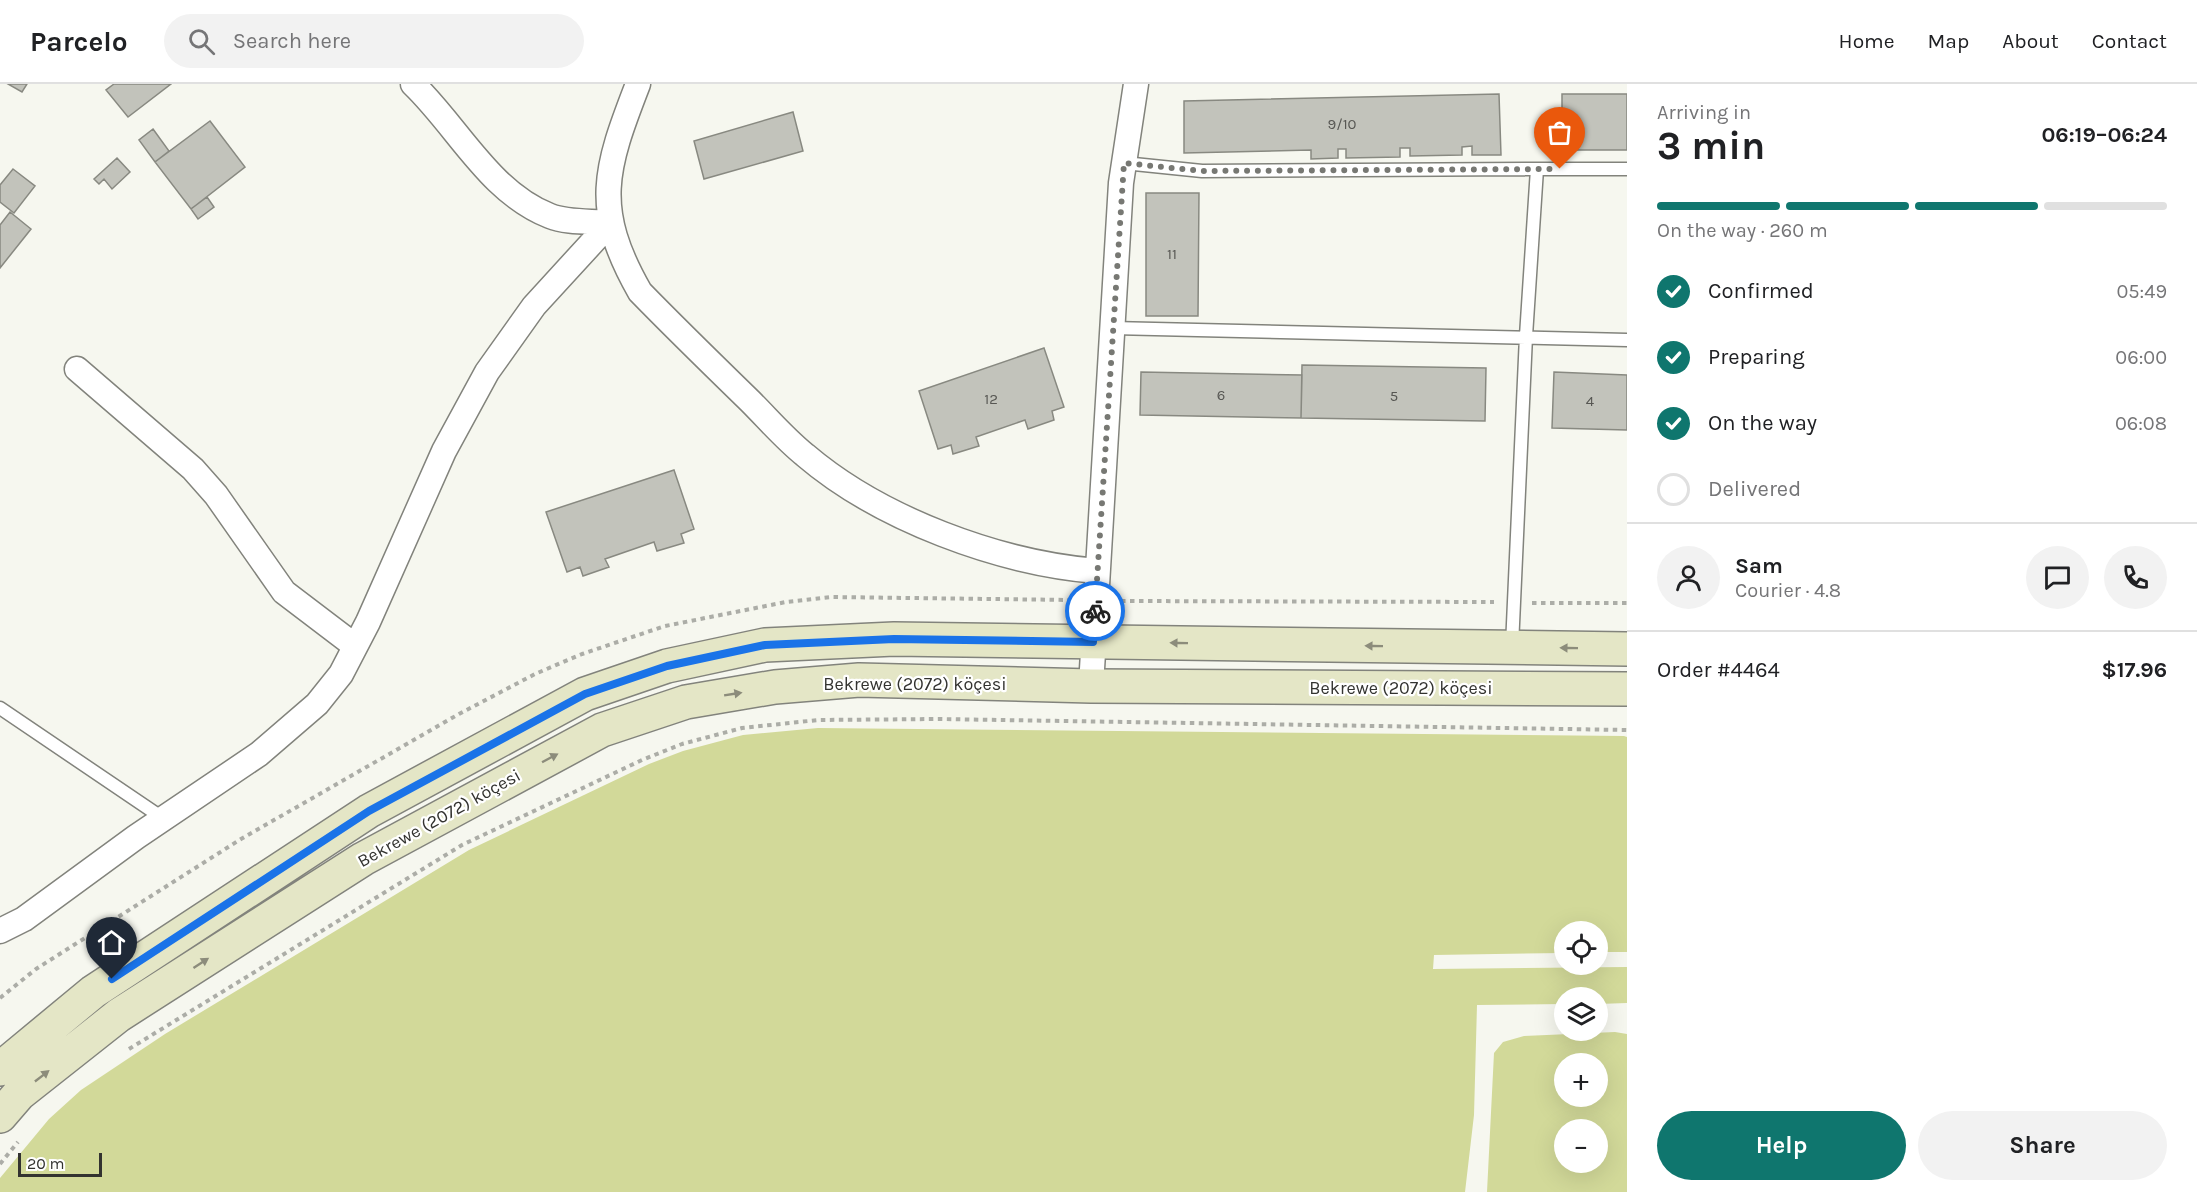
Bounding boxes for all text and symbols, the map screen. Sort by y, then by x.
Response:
search box [164,14,584,68]
text: Parcelo [30,25,128,58]
icon: search [185,25,218,58]
text: Search here [233,28,351,54]
text: Home [1839,29,1895,53]
text: Map [1928,29,1969,53]
text: About [2002,29,2059,53]
text: Contact [2092,29,2167,53]
text: Arriving in [1657,101,1751,124]
pin [1534,107,1585,169]
house number: 9/10 [1327,115,1357,133]
icon: bag [1543,116,1576,149]
text: 06:19–06:24 [2041,122,2167,148]
text: 3 min [1657,123,1765,169]
text: On the way · 260 m [1657,219,1828,242]
house number: 11 [1167,245,1177,263]
icon: check [1657,275,1690,308]
text: Confirmed [1708,278,1814,304]
text: 05:49 [2116,280,2167,303]
icon: check [1657,341,1690,374]
text: Preparing [1708,344,1805,370]
text: 06:00 [2115,346,2167,369]
house number: 6 [1217,386,1225,404]
house number: 5 [1390,387,1398,405]
house number: 12 [984,390,998,408]
house number: 4 [1586,392,1595,410]
icon: check [1657,407,1690,440]
text: On the way [1708,410,1817,436]
text: 06:08 [2115,412,2167,435]
text: Delivered [1708,476,1801,502]
button: person [1657,546,1720,609]
button: chat [2026,546,2089,609]
button: phone [2104,546,2167,609]
text: Sam [1735,553,1783,579]
text: Courier · 4.8 [1735,579,1841,602]
courier [1065,581,1125,641]
icon: bike [1079,595,1112,628]
one-way arrow [1169,638,1188,648]
one-way arrow [1364,641,1383,650]
one-way arrow [1559,643,1578,653]
text: Order #4464 [1657,657,1780,683]
text: $17.96 [2102,657,2167,683]
street label: Bekrewe (2072) köçesi [823,673,1007,695]
street label: Bekrewe (2072) köçesi [1309,677,1493,699]
one-way arrow [723,690,742,699]
one-way arrow [542,753,559,763]
street label: Bekrewe (2072) köçesi [354,764,524,872]
pin [86,917,137,979]
map controls [1554,921,1608,1173]
button: locate [1554,921,1608,975]
icon: home [95,926,128,959]
one-way arrow [193,958,209,969]
button: layers [1554,987,1608,1041]
button: + [1554,1053,1608,1107]
one-way arrow [35,1070,50,1082]
button: Help [1657,1111,1906,1180]
button: Share [1918,1111,2167,1180]
button: − [1554,1119,1608,1173]
scale bar [18,1150,102,1178]
text: 20 m [27,1154,65,1173]

